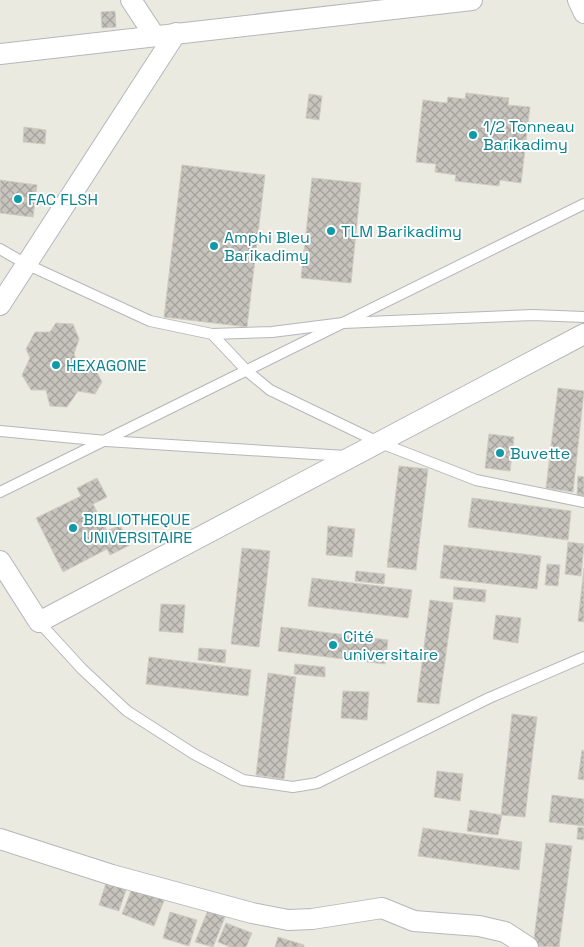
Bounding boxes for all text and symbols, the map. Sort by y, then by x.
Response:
place label: 1/2 Tonneau Barikadimy [483,116,575,155]
marker: 1/2 Tonneau Barikadimy [467,129,479,141]
place label: FAC FLSH [28,189,98,210]
marker: FAC FLSH [12,193,24,205]
place label: TLM Barikadimy [341,221,462,242]
marker: TLM Barikadimy [325,225,337,237]
place label: Amphi Bleu Barikadimy [224,227,310,266]
marker: Amphi Bleu Barikadimy [208,240,220,252]
place label: HEXAGONE [66,355,147,376]
marker: HEXAGONE [50,359,62,371]
place label: Buvette [510,443,570,464]
marker: Buvette [494,447,506,459]
place label: BIBLIOTHEQUE UNIVERSITAIRE [83,509,192,548]
marker: BIBLIOTHEQUE UNIVERSITAIRE [67,522,79,534]
place label: Cité universitaire [343,626,438,665]
marker: Cité universitaire [327,639,339,651]

